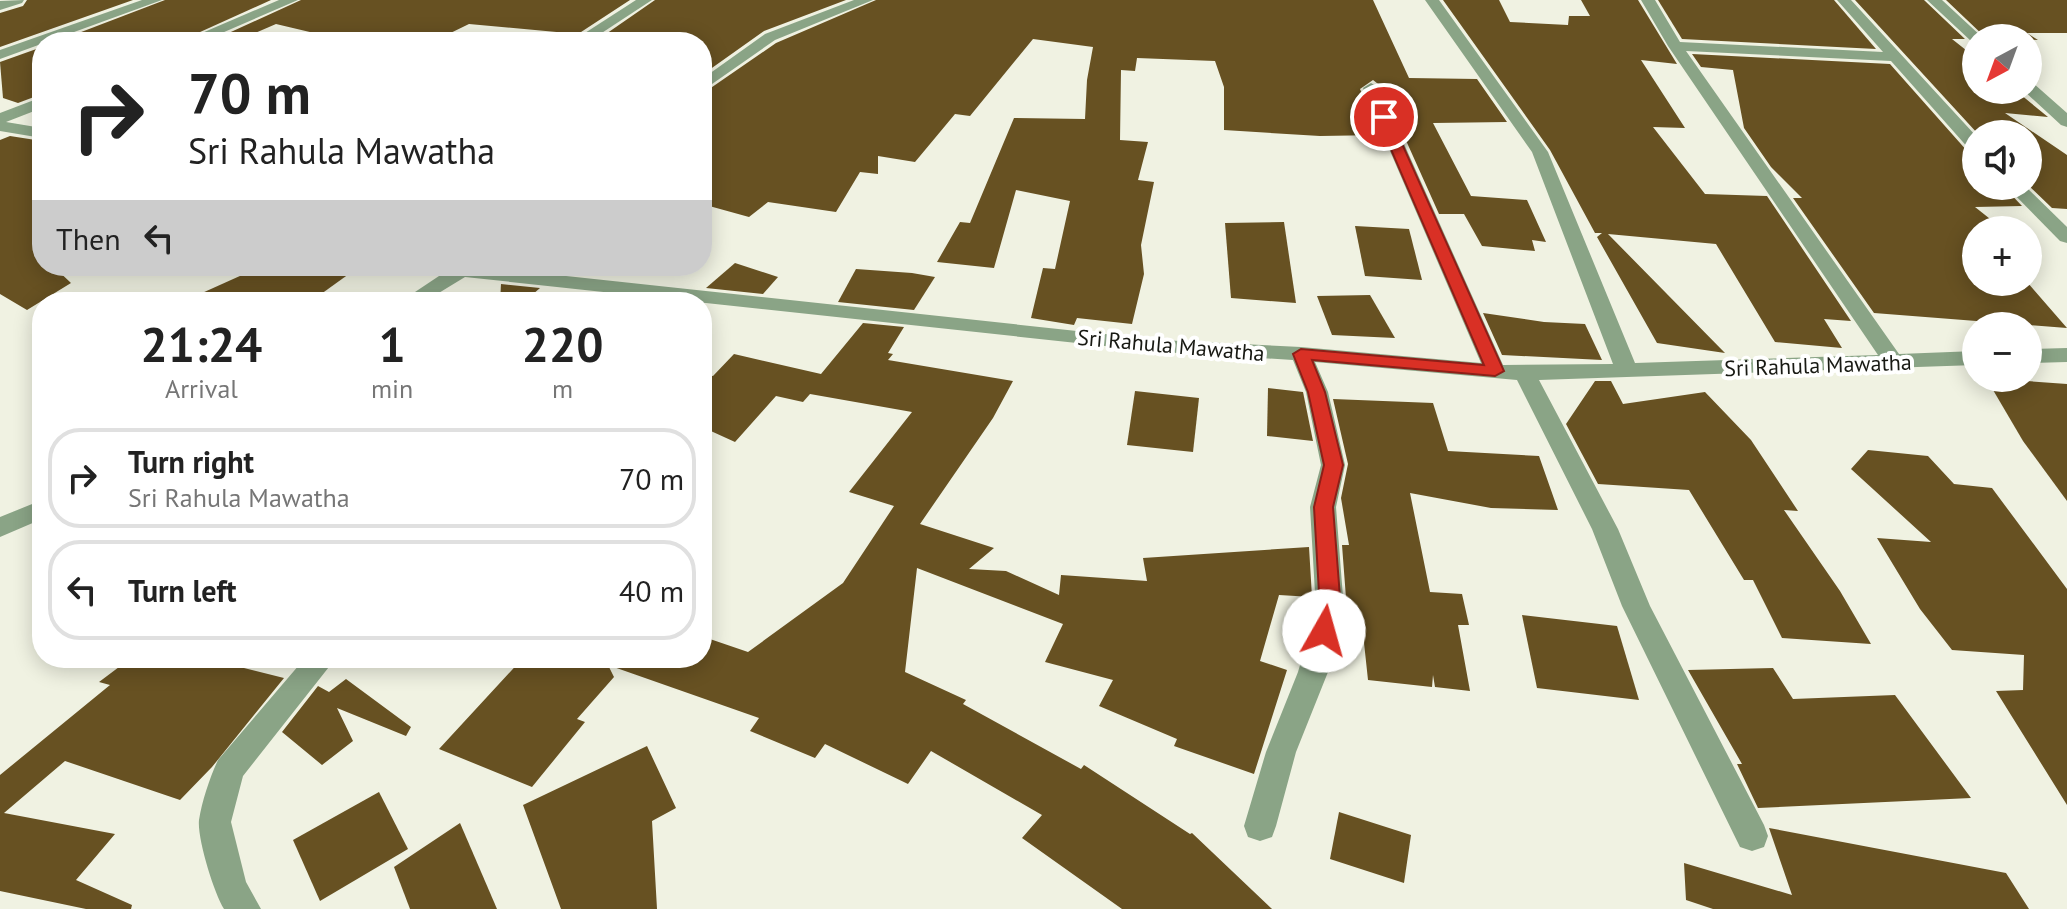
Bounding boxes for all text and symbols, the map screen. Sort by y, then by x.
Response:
north arrow [1962,24,2042,104]
map controls [1962,24,2042,392]
text: 70 m [188,57,311,129]
icon: right [56,64,160,168]
pin [1350,83,1418,151]
icon: arrive [1362,95,1406,139]
button: sound [1962,120,2042,200]
text: Sri Rahula Mawatha [188,127,495,174]
icon: left [137,216,181,260]
button: + [1962,216,2042,296]
text: Then [56,219,121,258]
button: − [1962,312,2042,392]
text: 21:24 [141,313,262,375]
text: 1 [378,313,406,375]
text: 220 [522,313,603,375]
street label: Sri Rahula Mawatha [1076,323,1266,367]
street label: Sri Rahula Mawatha [1724,348,1912,382]
text: Arrival [165,372,238,405]
text: min [371,372,413,405]
text: m [552,372,573,405]
text: Turn right [128,442,254,481]
icon: right [60,456,104,500]
text: 70 m [619,459,684,498]
text: Sri Rahula Mawatha [128,481,350,514]
icon: left [60,568,104,612]
text: Turn left [128,571,236,610]
text: 40 m [619,571,684,610]
position arrow [1282,589,1366,673]

